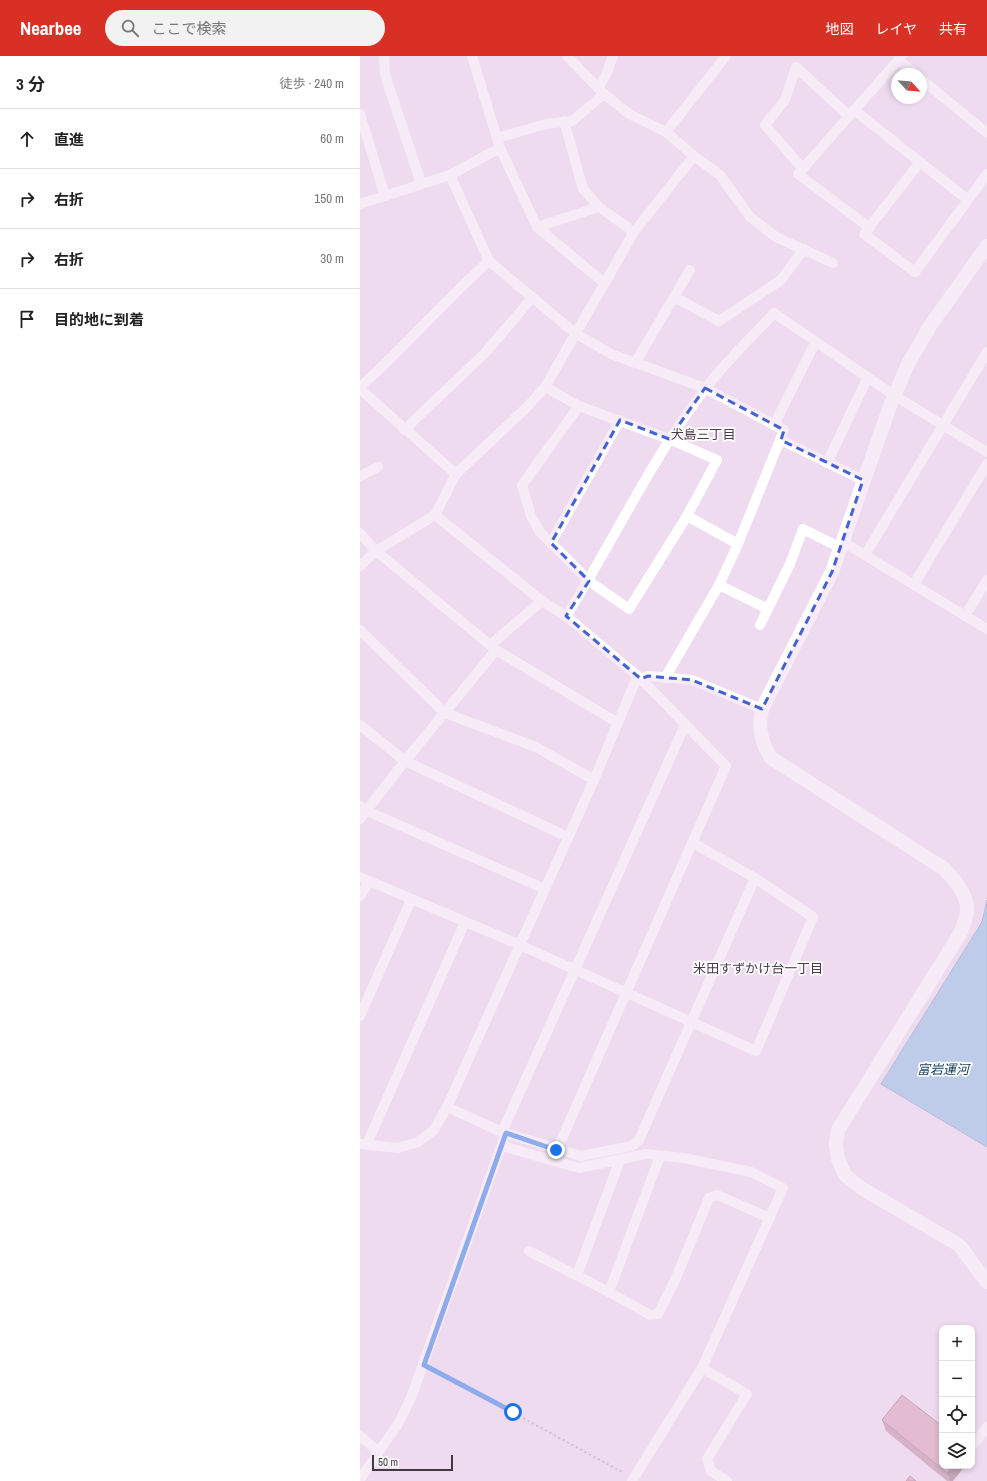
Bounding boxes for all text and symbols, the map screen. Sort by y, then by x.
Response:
search box [105,10,385,46]
text: Nearbee [20,15,81,41]
icon: search [119,17,141,39]
text: ここで検索 [151,18,227,39]
text: 地図 [825,20,853,38]
text: レイヤ [875,20,917,38]
text: 共有 [939,20,967,38]
north arrow [891,68,927,104]
text: 3 分 [16,72,45,95]
text: 徒歩 · 240 m [279,75,344,92]
icon: ahead [16,128,38,150]
text: 直進 [54,129,84,150]
text: 60 m [320,130,344,147]
icon: right [16,188,38,210]
text: 右折 [54,189,84,210]
text: 150 m [314,190,344,207]
icon: right [16,248,38,270]
text: 右折 [54,249,84,270]
text: 30 m [320,250,344,267]
icon: arrive [16,308,38,330]
text: 目的地に到着 [54,309,144,330]
district label: 犬島三丁目 [670,426,736,443]
district label: 米田すずかけ台一丁目 [693,960,823,977]
water label: 富岩運河 [917,1061,972,1078]
route end [547,1141,565,1159]
map controls [939,1325,975,1469]
button: + [939,1325,975,1361]
button: − [939,1361,975,1397]
button: locate [939,1397,975,1433]
route start [504,1403,522,1421]
button: layers [939,1433,975,1469]
scale bar [372,1453,453,1472]
text: 50 m [378,1455,398,1469]

